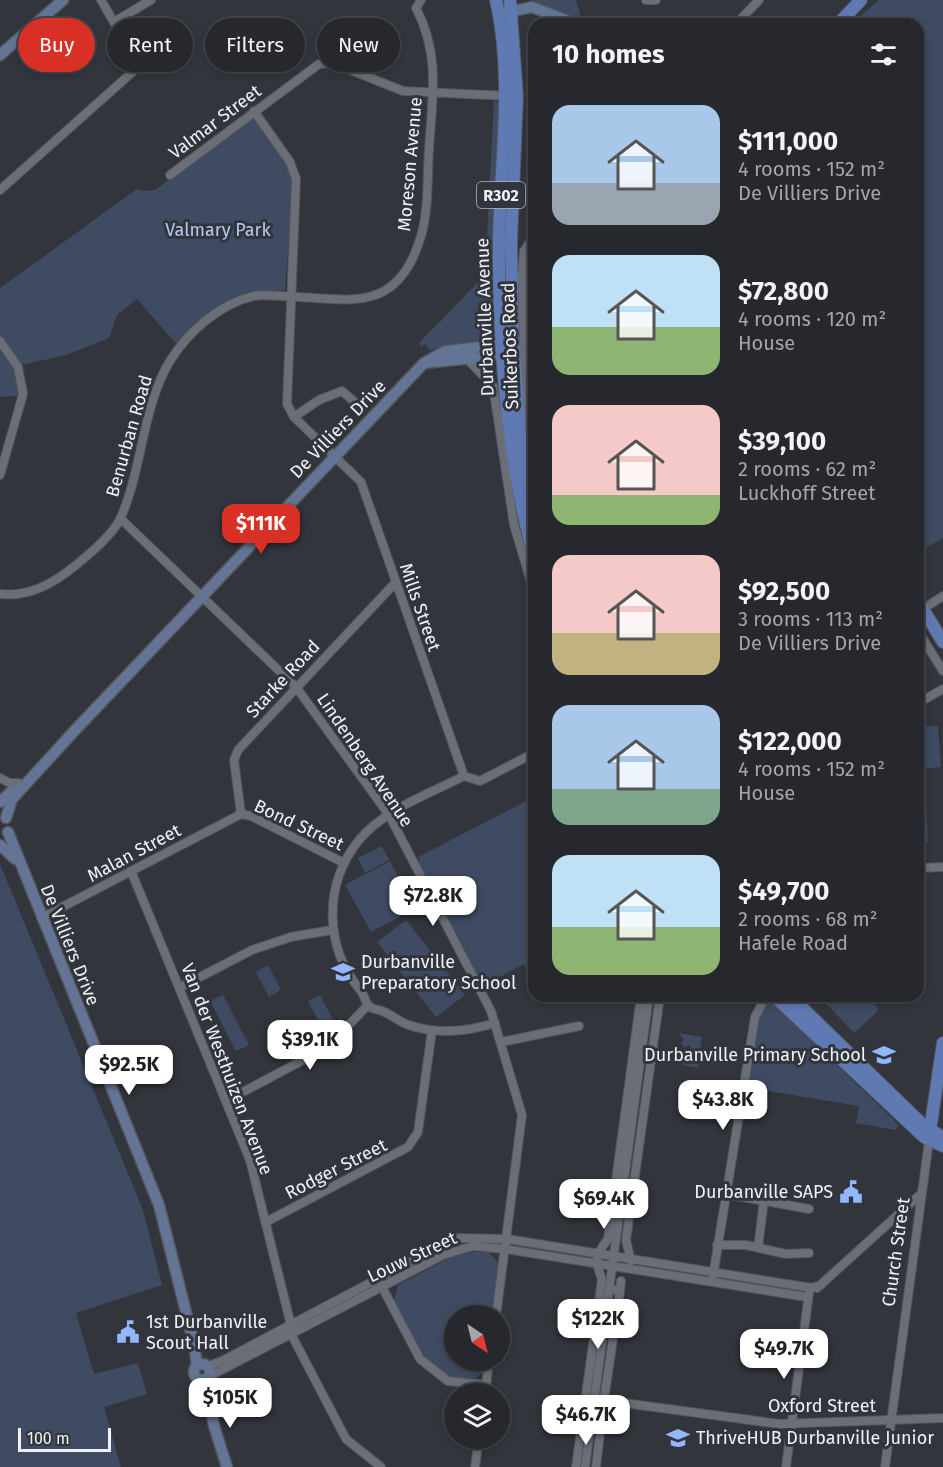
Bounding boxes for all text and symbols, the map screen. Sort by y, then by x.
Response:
chip: Buy [18,18,95,72]
chip: Rent [107,18,193,72]
chip: Filters [205,18,305,72]
chip: New [317,18,400,72]
icon: filters [867,38,900,71]
text: 10 homes [552,39,665,70]
street label: Valmar Street [164,80,266,164]
street label: Moreson Avenue [393,96,427,232]
text: $111,000 [738,126,838,157]
icon: home [600,129,672,201]
text: 4 rooms · 152 m² [738,157,885,181]
text: De Villiers Drive [738,181,881,205]
road number: R302 [477,182,525,208]
park label: Valmary Park [165,219,271,241]
street label: Durbanville Avenue [471,237,499,397]
text: $72,800 [738,276,829,307]
icon: home [600,279,672,351]
street label: Suikerbos Road [497,282,523,410]
text: 4 rooms · 120 m² [738,307,886,331]
text: House [738,331,795,355]
street label: Benurban Road [101,372,157,500]
street label: De Villiers Drive [285,375,391,483]
text: $39,100 [738,426,826,457]
icon: home [600,429,672,501]
text: 2 rooms · 62 m² [738,457,876,481]
text: Luckhoff Street [738,481,875,505]
pin: $111K [219,504,303,555]
text: $111K [236,511,286,535]
street label: Mills Street [395,560,445,654]
text: $92,500 [738,576,830,607]
icon: home [600,579,672,651]
text: 3 rooms · 113 m² [738,607,883,631]
text: De Villiers Drive [738,631,881,655]
street label: Starke Road [242,636,324,722]
street label: Lindenberg Avenue [312,689,418,831]
text: $122,000 [738,726,842,757]
icon: home [600,729,672,801]
text: 4 rooms · 152 m² [738,757,885,781]
text: House [738,781,795,805]
street label: Bond Street [251,795,348,856]
street label: Malan Street [83,819,185,887]
pin: $72.8K [384,876,482,927]
text: $49,700 [738,876,830,907]
icon: home [600,879,672,951]
street label: De Villiers Drive [36,881,104,1009]
text: $72.8K [403,883,463,907]
text: 2 rooms · 68 m² [738,907,878,931]
text: Hafele Road [738,931,848,955]
place label: Durbanville Preparatory School [361,951,516,994]
school or university icon: Durbanville Preparatory School [330,959,356,985]
street label: Van der Westhuizen Avenue [176,960,278,1178]
pin: $39.1K [261,1020,359,1071]
text: $39.1K [281,1027,339,1051]
school or university icon: Durbanville Primary School [871,1042,897,1068]
place label: Durbanville Primary School [644,1044,866,1066]
pin: $92.5K [80,1045,178,1096]
text: $92.5K [99,1052,159,1076]
pin: $43.8K [674,1080,772,1131]
text: $43.8K [692,1087,754,1111]
street label: Rodger Street [281,1134,391,1204]
pin: $69.4K [555,1179,653,1230]
public building icon: Durbanville SAPS [838,1179,864,1205]
place label: Durbanville SAPS [694,1181,833,1203]
text: $69.4K [573,1186,635,1210]
street label: Church Street [877,1195,915,1308]
street label: Louw Street [364,1227,461,1287]
pin: $122K [556,1299,640,1350]
north arrow [444,1305,510,1371]
map controls [444,1305,510,1449]
text: $122K [572,1306,624,1330]
place label: 1st Durbanville Scout Hall [146,1311,267,1354]
public building icon: 1st Durbanville Scout Hall [115,1319,141,1345]
pin: $49.7K [735,1329,833,1380]
text: $49.7K [754,1336,814,1360]
pin: $105K [188,1378,272,1429]
button: layers [444,1383,510,1449]
text: $105K [203,1385,257,1409]
pin: $46.7K [537,1395,635,1446]
street label: Oxford Street [768,1395,877,1417]
text: $46.7K [556,1402,616,1426]
scale bar [18,1425,111,1452]
school or university icon: ThriveHUB Durbanville Junior [665,1425,691,1451]
place label: ThriveHUB Durbanville Junior [696,1427,934,1449]
text: 100 m [27,1429,70,1448]

